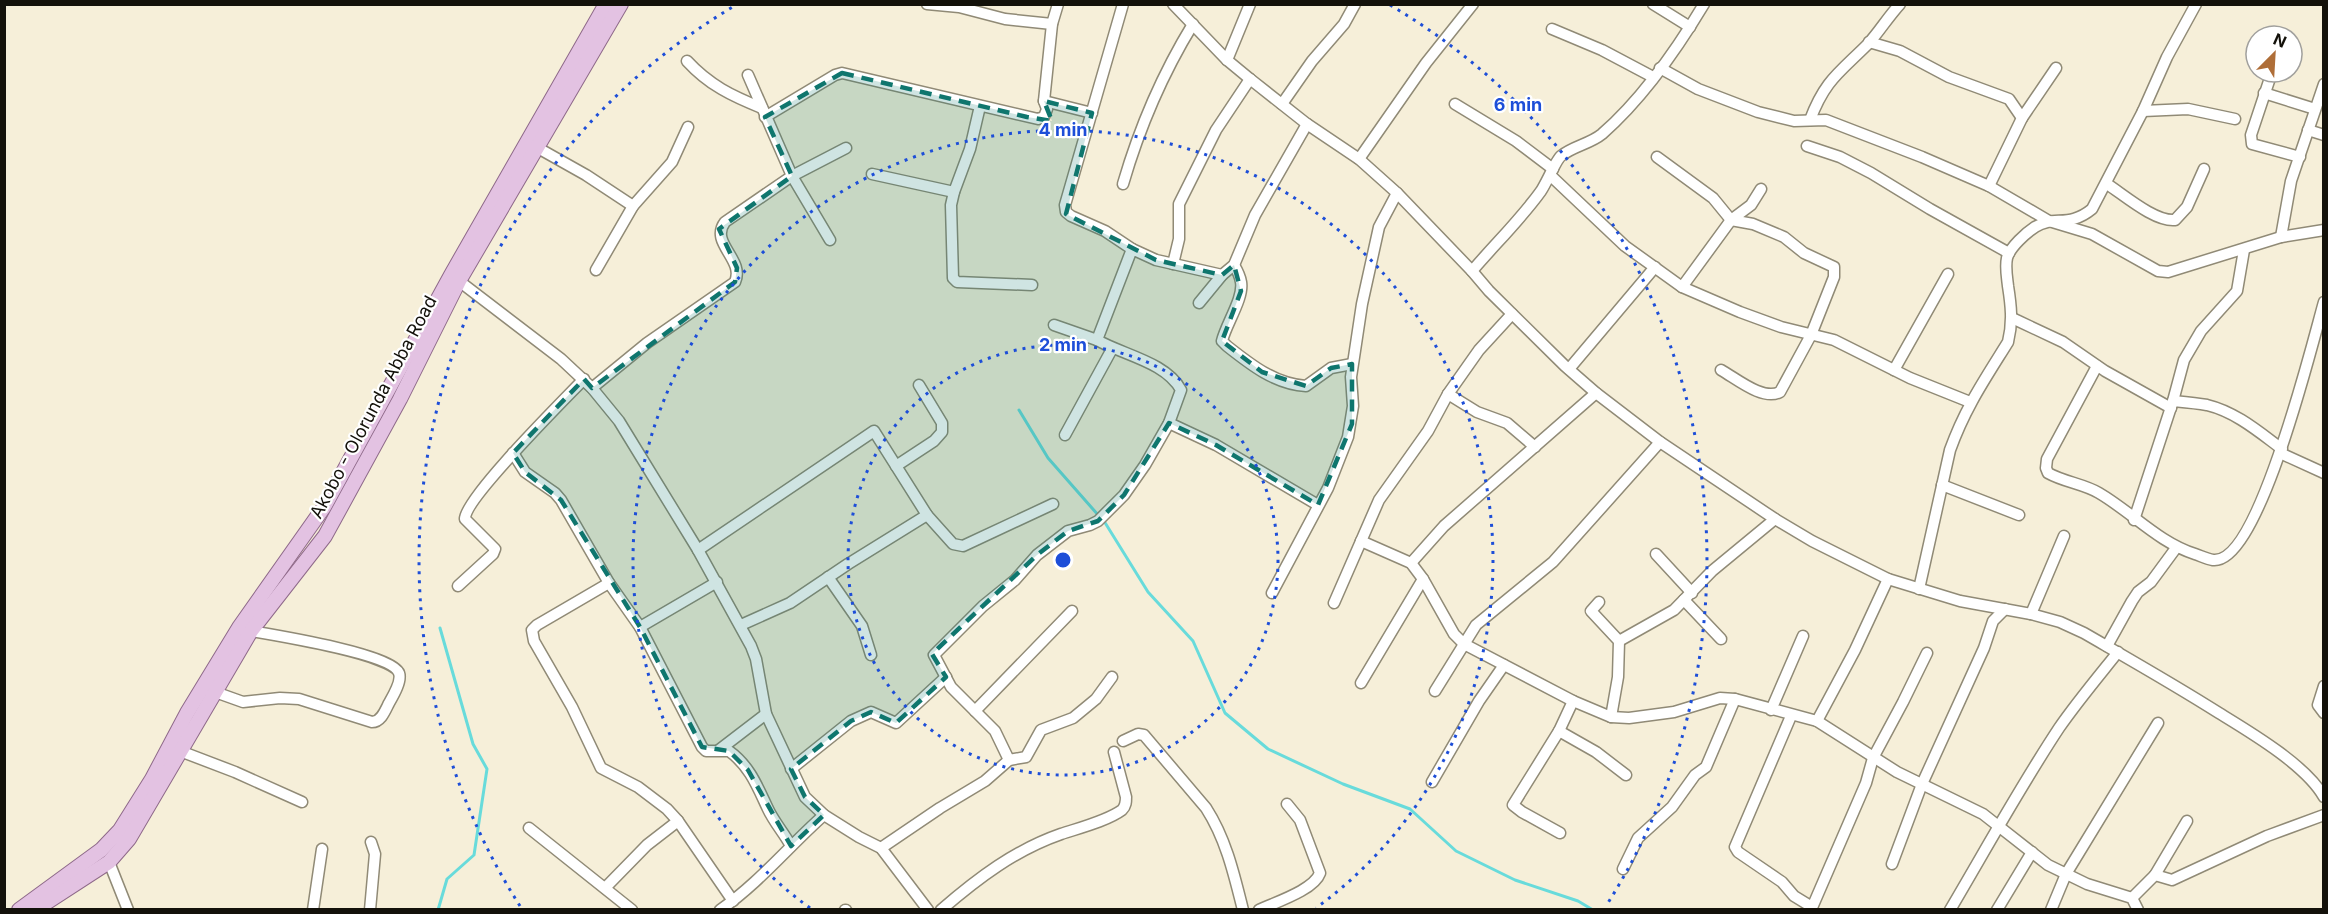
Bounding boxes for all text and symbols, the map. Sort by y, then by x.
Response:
north arrow [2244,24,2304,84]
text: N [2270,29,2290,52]
text: 6 min [1494,94,1542,115]
text: 4 min [1039,119,1087,140]
street label: Akobo - Olorunda Abba Road [305,292,441,522]
text: 2 min [1039,334,1087,355]
centre of rings [1053,550,1073,570]

